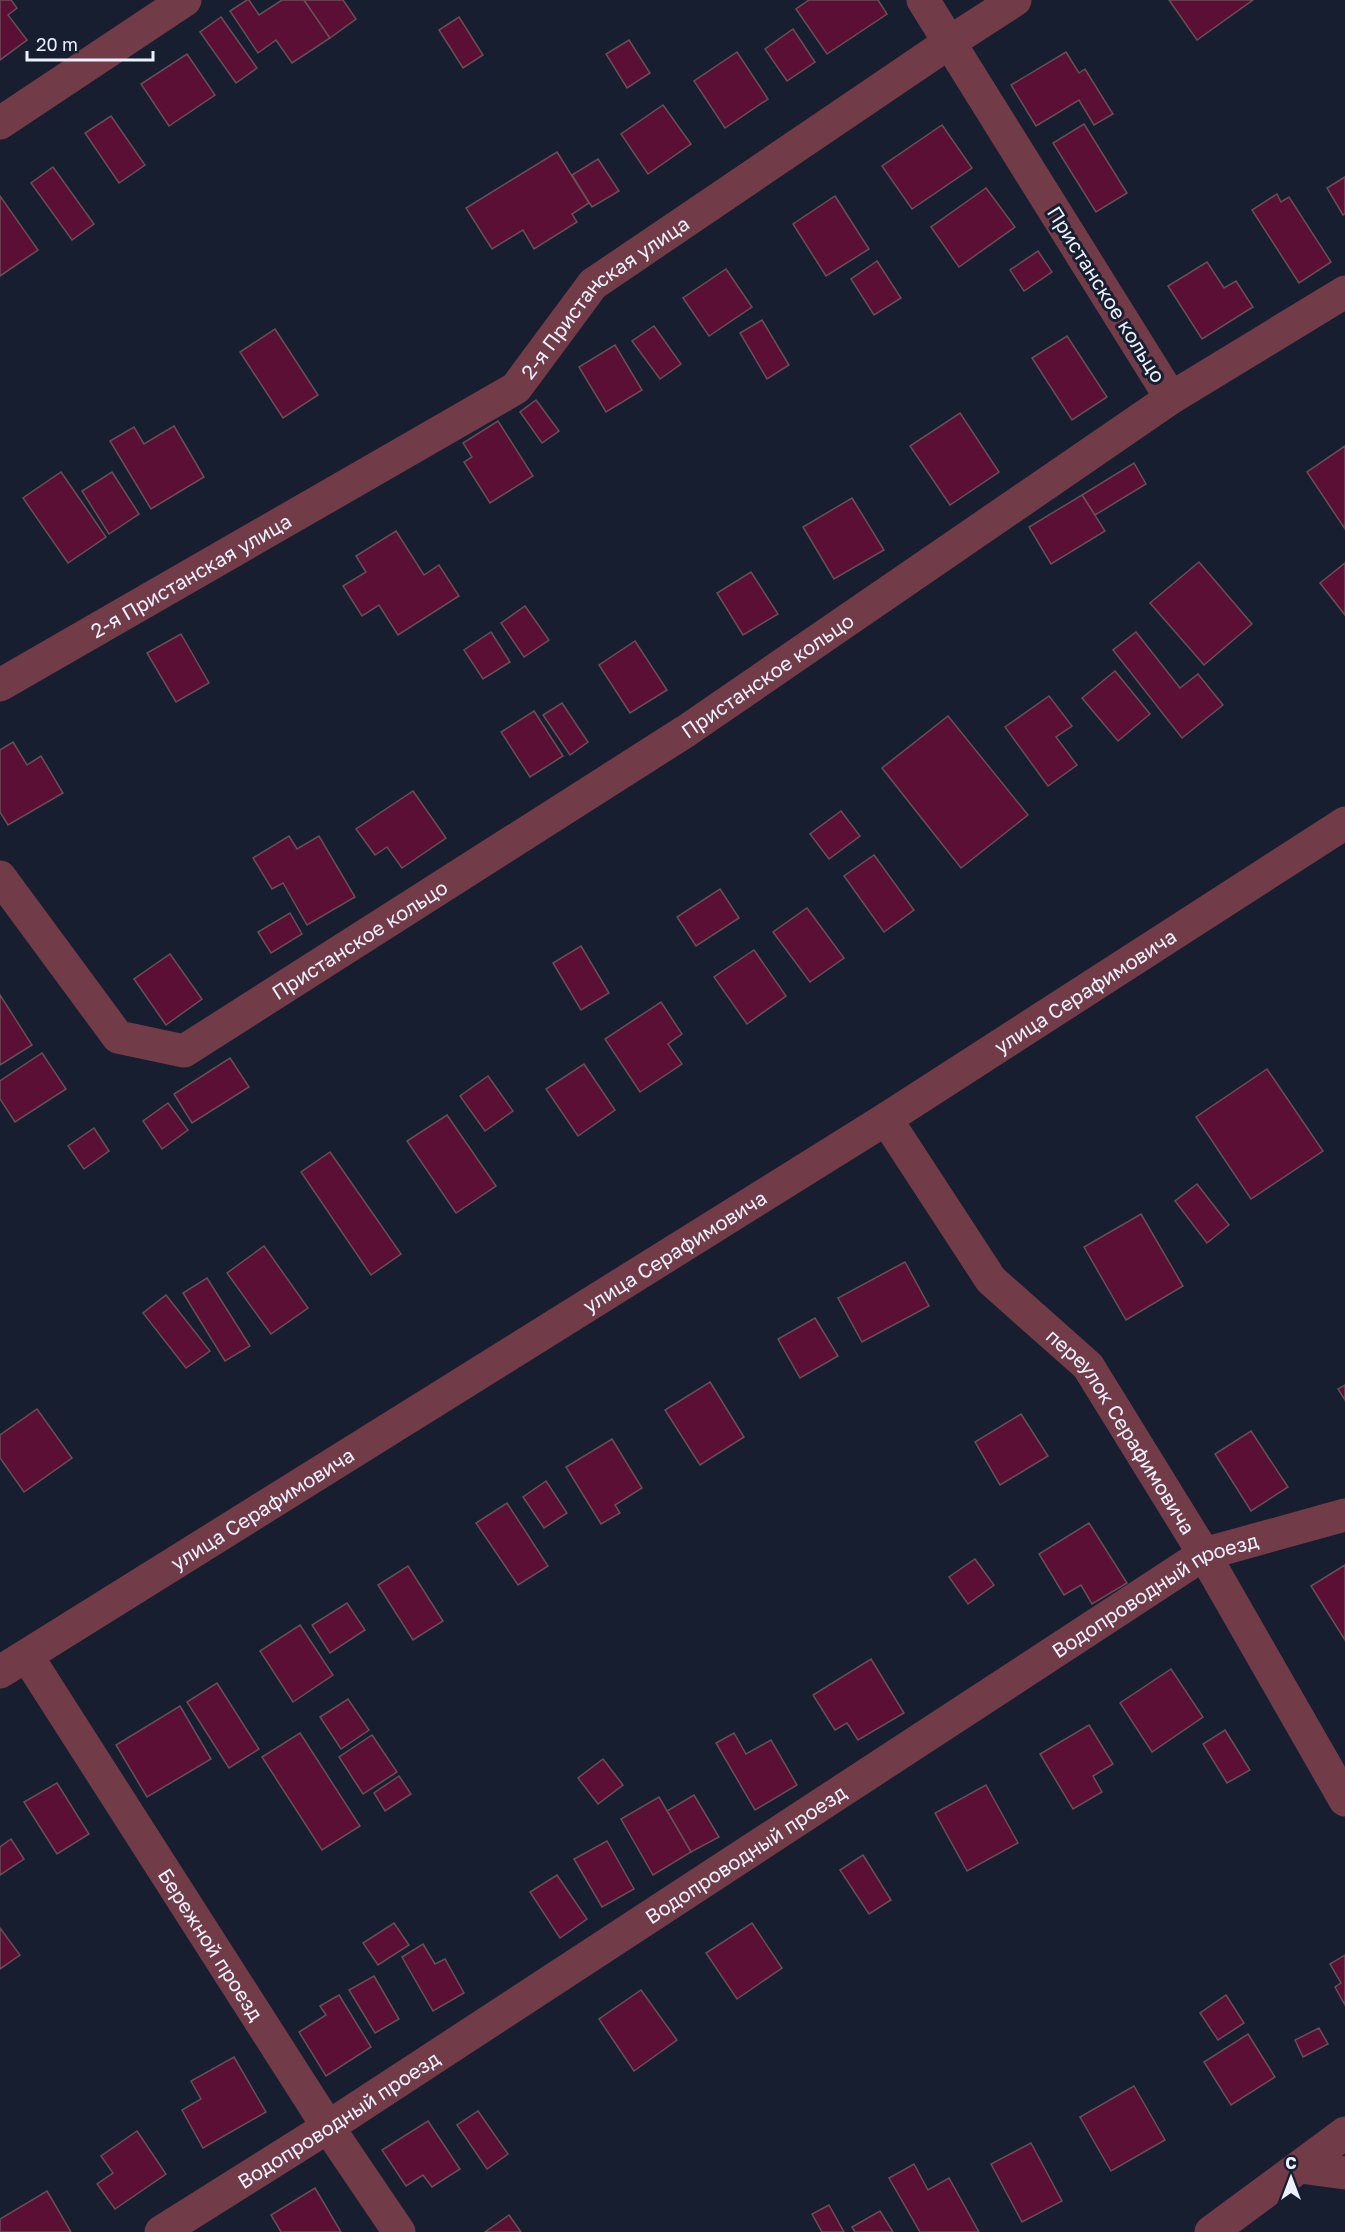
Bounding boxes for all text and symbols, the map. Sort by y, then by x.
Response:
scale bar [27,24,153,62]
text: 20 m [36,33,78,55]
street label: Пристанское кольцо [1043,201,1171,387]
street label: 2-я Пристанская улица [515,211,693,383]
street label: 2-я Пристанская улица [86,508,295,642]
street label: Пристанское кольцо [676,608,858,743]
street label: Пристанское кольцо [267,875,451,1004]
street label: улица Серафимовича [989,923,1180,1058]
street label: улица Серафимовича [578,1185,771,1317]
street label: переулок Серафимовича [1042,1323,1201,1539]
street label: улица Серафимовича [166,1442,358,1575]
street label: Водопроводный проезд [1047,1528,1261,1662]
street label: Водопроводный проезд [640,1780,850,1928]
street label: Бережной проезд [154,1863,269,2025]
street label: Водопроводный проезд [233,2046,444,2193]
north arrow [1261,2148,1321,2208]
text: С [1285,2153,1297,2173]

